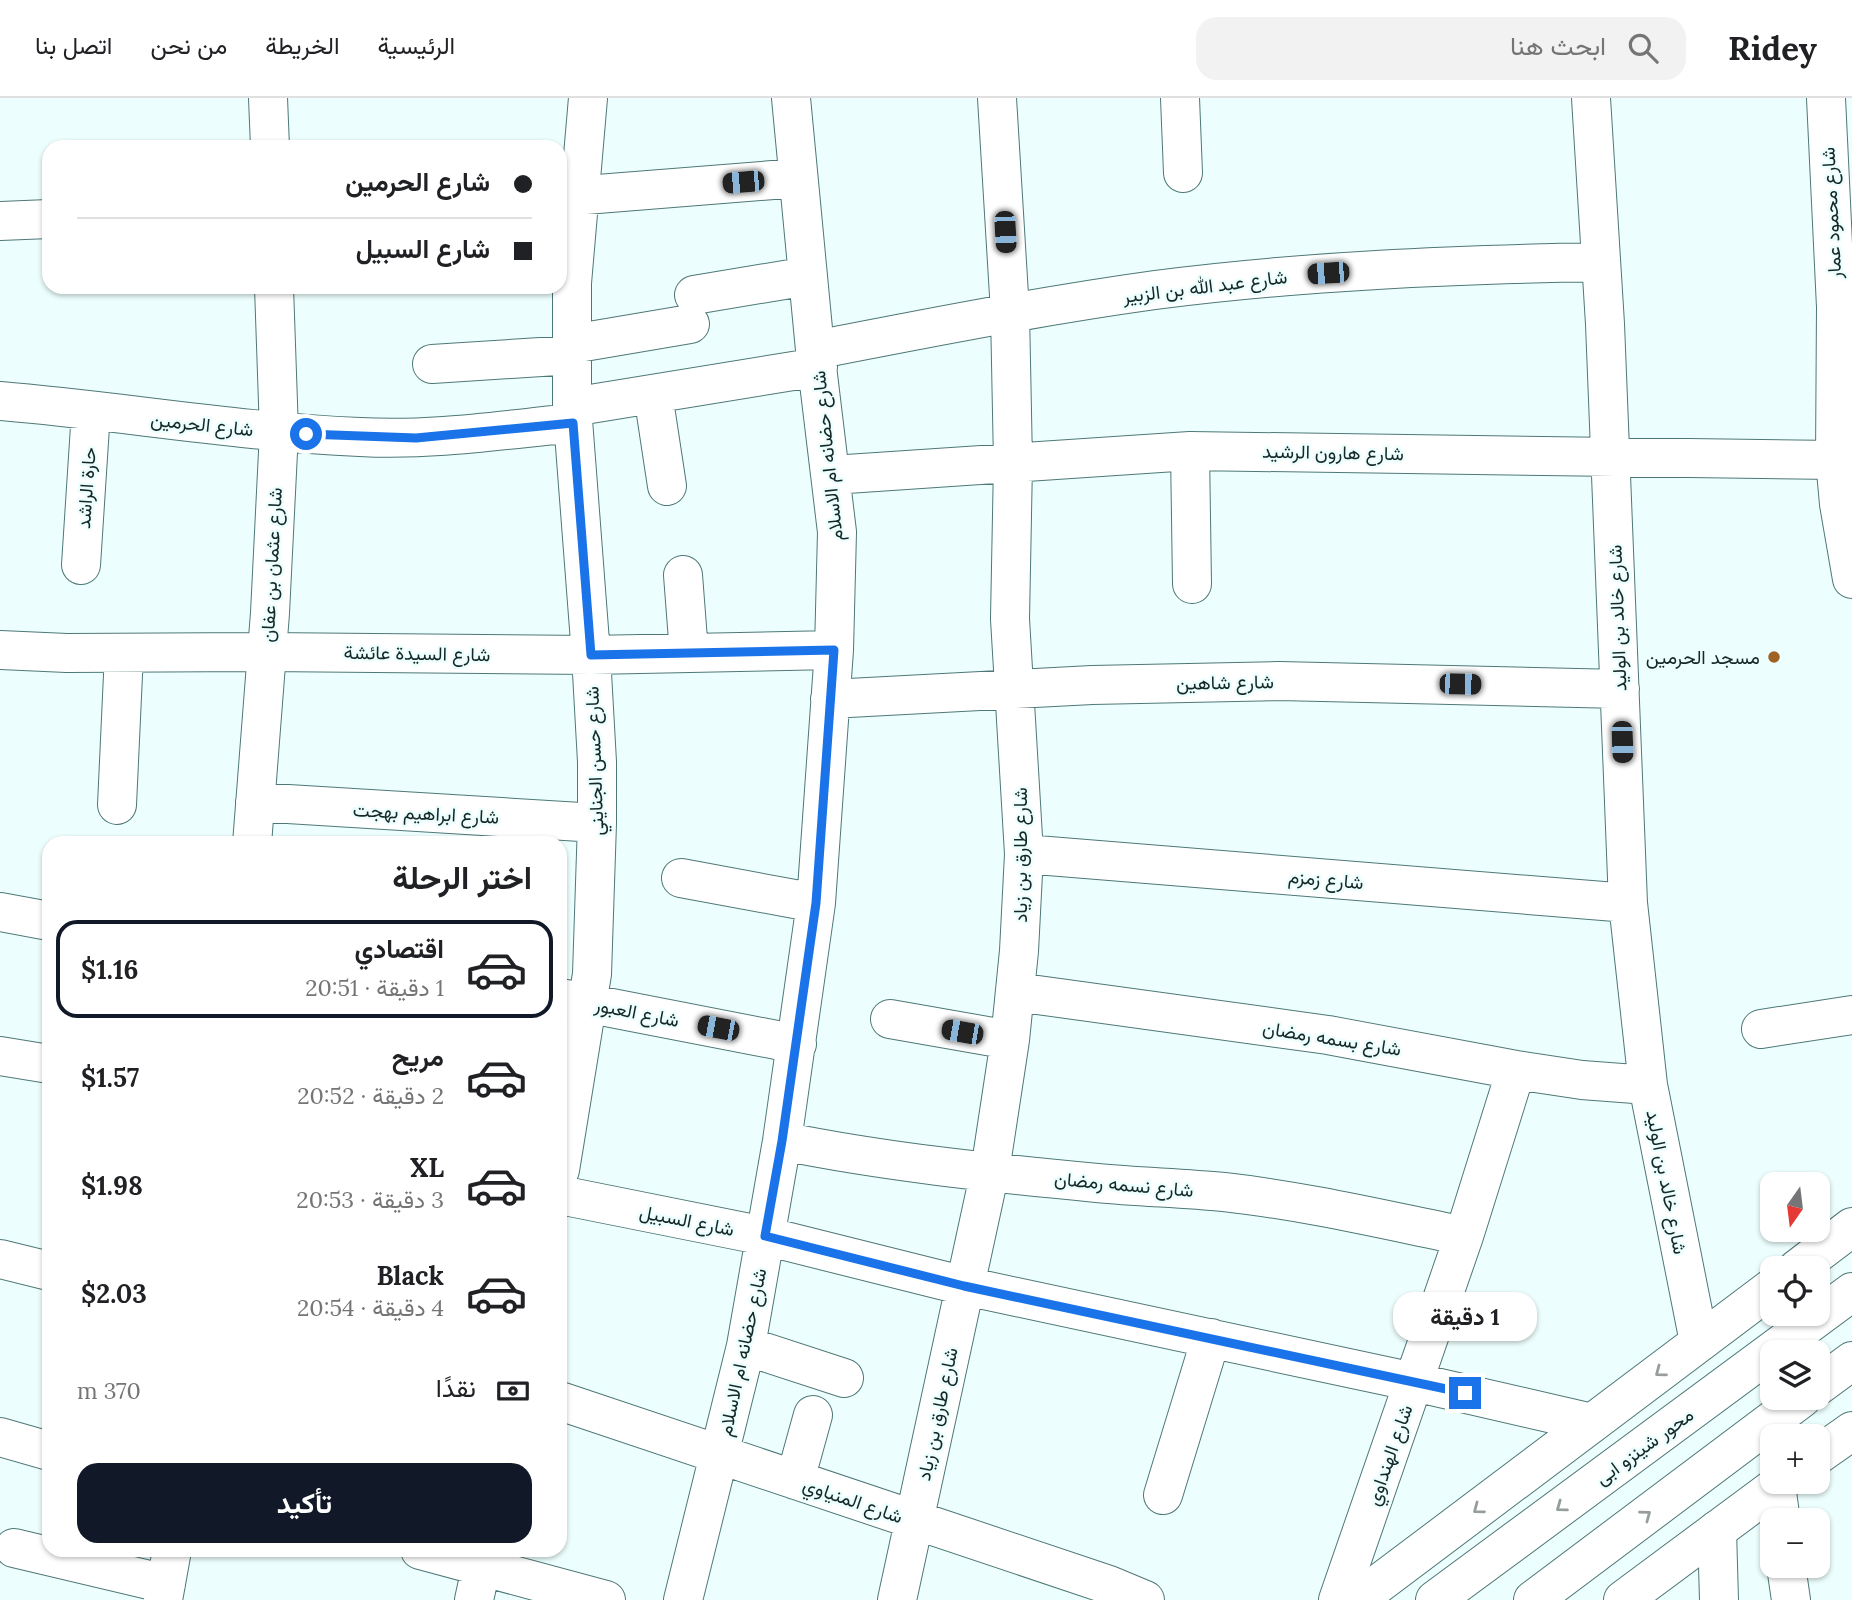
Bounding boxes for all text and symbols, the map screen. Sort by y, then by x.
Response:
search box [1196,17,1686,80]
text: Ridey [1728,27,1817,69]
text: ابحث هنا [1510,29,1606,62]
icon: search [1624,29,1662,67]
text: اتصل بنا [35,30,112,61]
text: من نحن [150,30,227,61]
text: الخريطة [265,30,340,61]
text: الرئيسية [378,30,455,61]
street label: شارع محمود عمار [1816,146,1847,281]
text: شارع الحرمين [345,165,490,198]
car [722,170,765,194]
car [994,210,1017,254]
text: شارع السبيل [356,232,490,265]
car [1307,261,1350,285]
street label: شارع عبد الله بن الزبير [1121,264,1289,309]
street label: شارع حضانه ام الاسلام [806,370,849,542]
street label: شارع الحرمين [149,407,255,442]
route start [290,418,322,450]
street label: شارع هارون الرشيد [1262,439,1404,466]
street label: حارة الراشد [71,446,101,530]
street label: شارع عثمان بن عفان [255,487,288,643]
street label: شارع خالد بن الوليد [1602,544,1633,692]
street label: شارع السيدة عائشة [343,640,491,667]
place label: مسجد الحرمين [1646,645,1760,669]
marker: مسجد الحرمين [1766,649,1782,665]
street label: شارع شاهين [1176,669,1274,696]
car [1439,673,1482,695]
street label: شارع حسن الجنايني [579,686,613,836]
car [1611,721,1634,763]
street label: شارع طارق بن زياد [1008,787,1033,923]
street label: شارع ابراهيم بهجت [352,797,500,830]
text: اختر الرحلة [392,857,532,898]
street label: شارع زمزم [1287,864,1365,895]
text: اقتصادي [355,932,444,965]
icon: car [465,938,528,1001]
text: $1.16 [81,953,138,986]
text: 1 دقيقة · 20:51 [305,973,444,1002]
street label: شارع العبور [592,992,681,1033]
car [696,1014,741,1042]
street label: شارع بسمه رمضان [1261,1015,1403,1062]
car [940,1018,985,1046]
text: مريح [392,1040,444,1073]
icon: car [465,1046,528,1109]
text: $1.57 [81,1061,139,1094]
text: 2 دقيقة · 20:52 [297,1081,444,1110]
street label: شارع خالد بن الوليد [1640,1108,1693,1256]
text: XL [410,1151,444,1184]
icon: car [465,1154,528,1217]
street label: شارع نسمه رمضان [1053,1166,1195,1203]
text: $1.98 [81,1169,143,1202]
north arrow [1760,1172,1830,1242]
map controls [1760,1172,1830,1578]
text: 3 دقيقة · 20:53 [296,1185,444,1214]
street label: شارع السبيل [637,1199,736,1242]
button: locate [1760,1256,1830,1326]
text: Black [376,1259,444,1292]
icon: car [465,1262,528,1325]
street label: شارع حضانه ام الاسلام [712,1266,773,1438]
text: $2.03 [81,1277,147,1310]
callout: 1 دقيقة [1393,1292,1537,1340]
text: 4 دقيقة · 20:54 [297,1293,444,1322]
text: 1 دقيقة [1430,1302,1500,1331]
button: layers [1760,1340,1830,1410]
street label: شارع طارق بن زياد [911,1345,964,1483]
one-way arrow [1655,1364,1667,1376]
text: نقدًا [436,1371,476,1404]
icon: cash [494,1372,532,1410]
text: 370 m [77,1376,141,1405]
route end [1449,1377,1481,1409]
street label: شارع الهنداوي [1361,1401,1421,1510]
street label: محور شينزو ابى [1590,1402,1698,1490]
button: + [1760,1424,1830,1494]
button: تأكيد [77,1463,532,1543]
street label: شارع المنياوي [799,1472,906,1532]
one-way arrow [1556,1499,1569,1511]
one-way arrow [1473,1500,1486,1513]
button: − [1760,1508,1830,1578]
one-way arrow [1638,1511,1651,1523]

